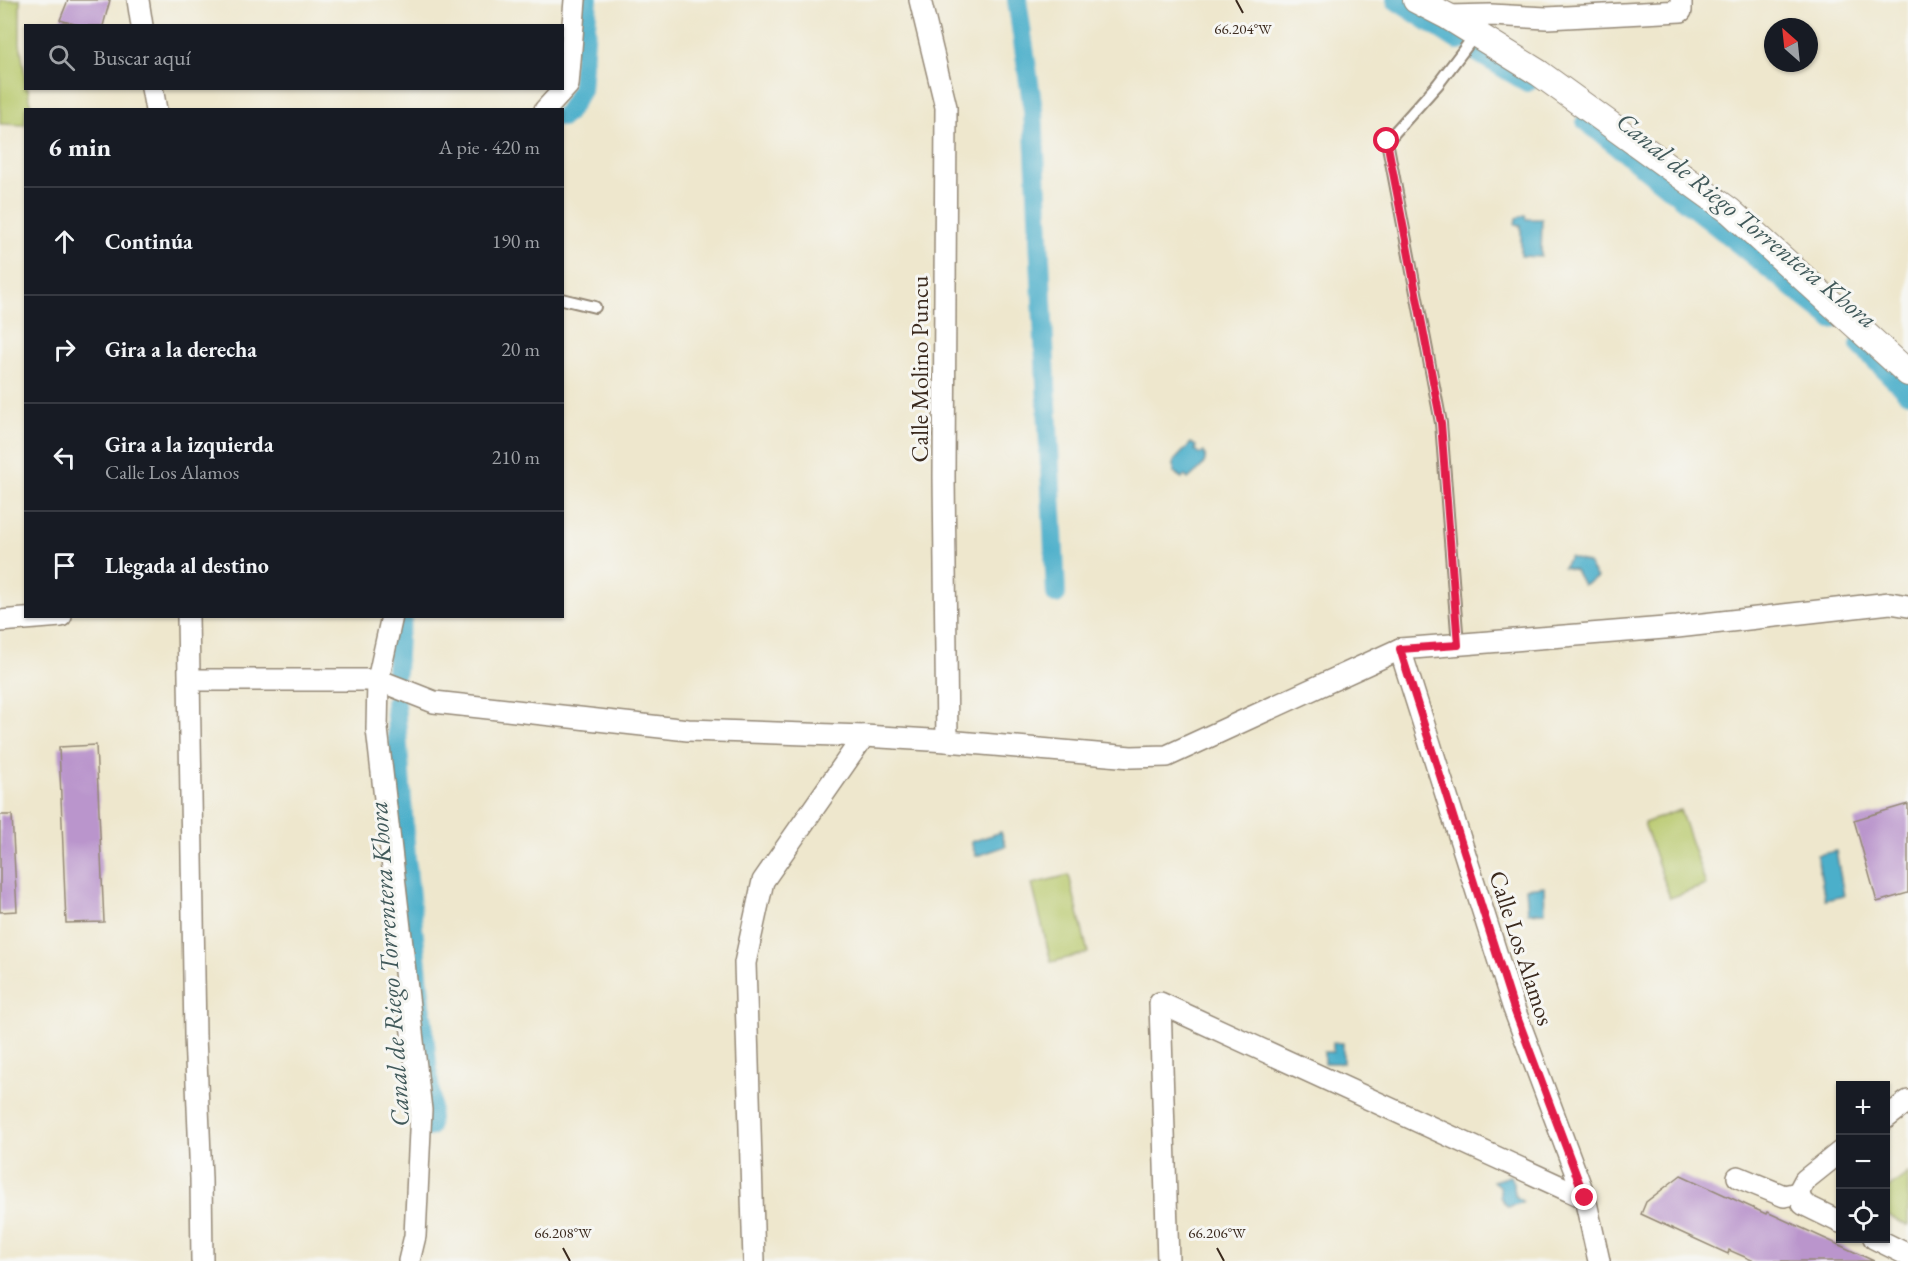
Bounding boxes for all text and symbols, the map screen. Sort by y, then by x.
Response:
north arrow [1764,18,1818,72]
text: 66.204°W [1214,19,1272,38]
search box [24,24,564,90]
icon: search [45,41,78,74]
text: Buscar aquí [93,43,191,72]
water label: Canal de Riego Torrentera Khora [1609,104,1885,336]
route start [1373,127,1399,153]
text: 6 min [48,130,111,164]
text: A pie · 420 m [439,134,540,160]
icon: ahead [48,225,81,258]
text: Continúa [105,227,193,256]
text: 190 m [492,228,540,254]
street label: Calle Molino Puncu [904,275,935,462]
icon: right [48,333,81,366]
text: Gira a la derecha [105,335,257,364]
text: 20 m [501,336,540,362]
text: Gira a la izquierda [105,430,274,459]
icon: left [48,441,81,474]
text: 210 m [492,444,540,470]
text: Calle Los Alamos [105,459,239,485]
icon: arrive [48,549,81,582]
text: Llegada al destino [105,551,269,580]
water label: Canal de Riego Torrentera Khora [361,800,417,1128]
street label: Calle Los Alamos [1482,867,1562,1029]
map controls [1836,1081,1890,1243]
button: + [1836,1081,1890,1135]
button: − [1836,1135,1890,1189]
route end [1571,1184,1597,1210]
button: locate [1836,1189,1890,1243]
text: 66.208°W [534,1223,592,1242]
text: 66.206°W [1188,1223,1246,1242]

